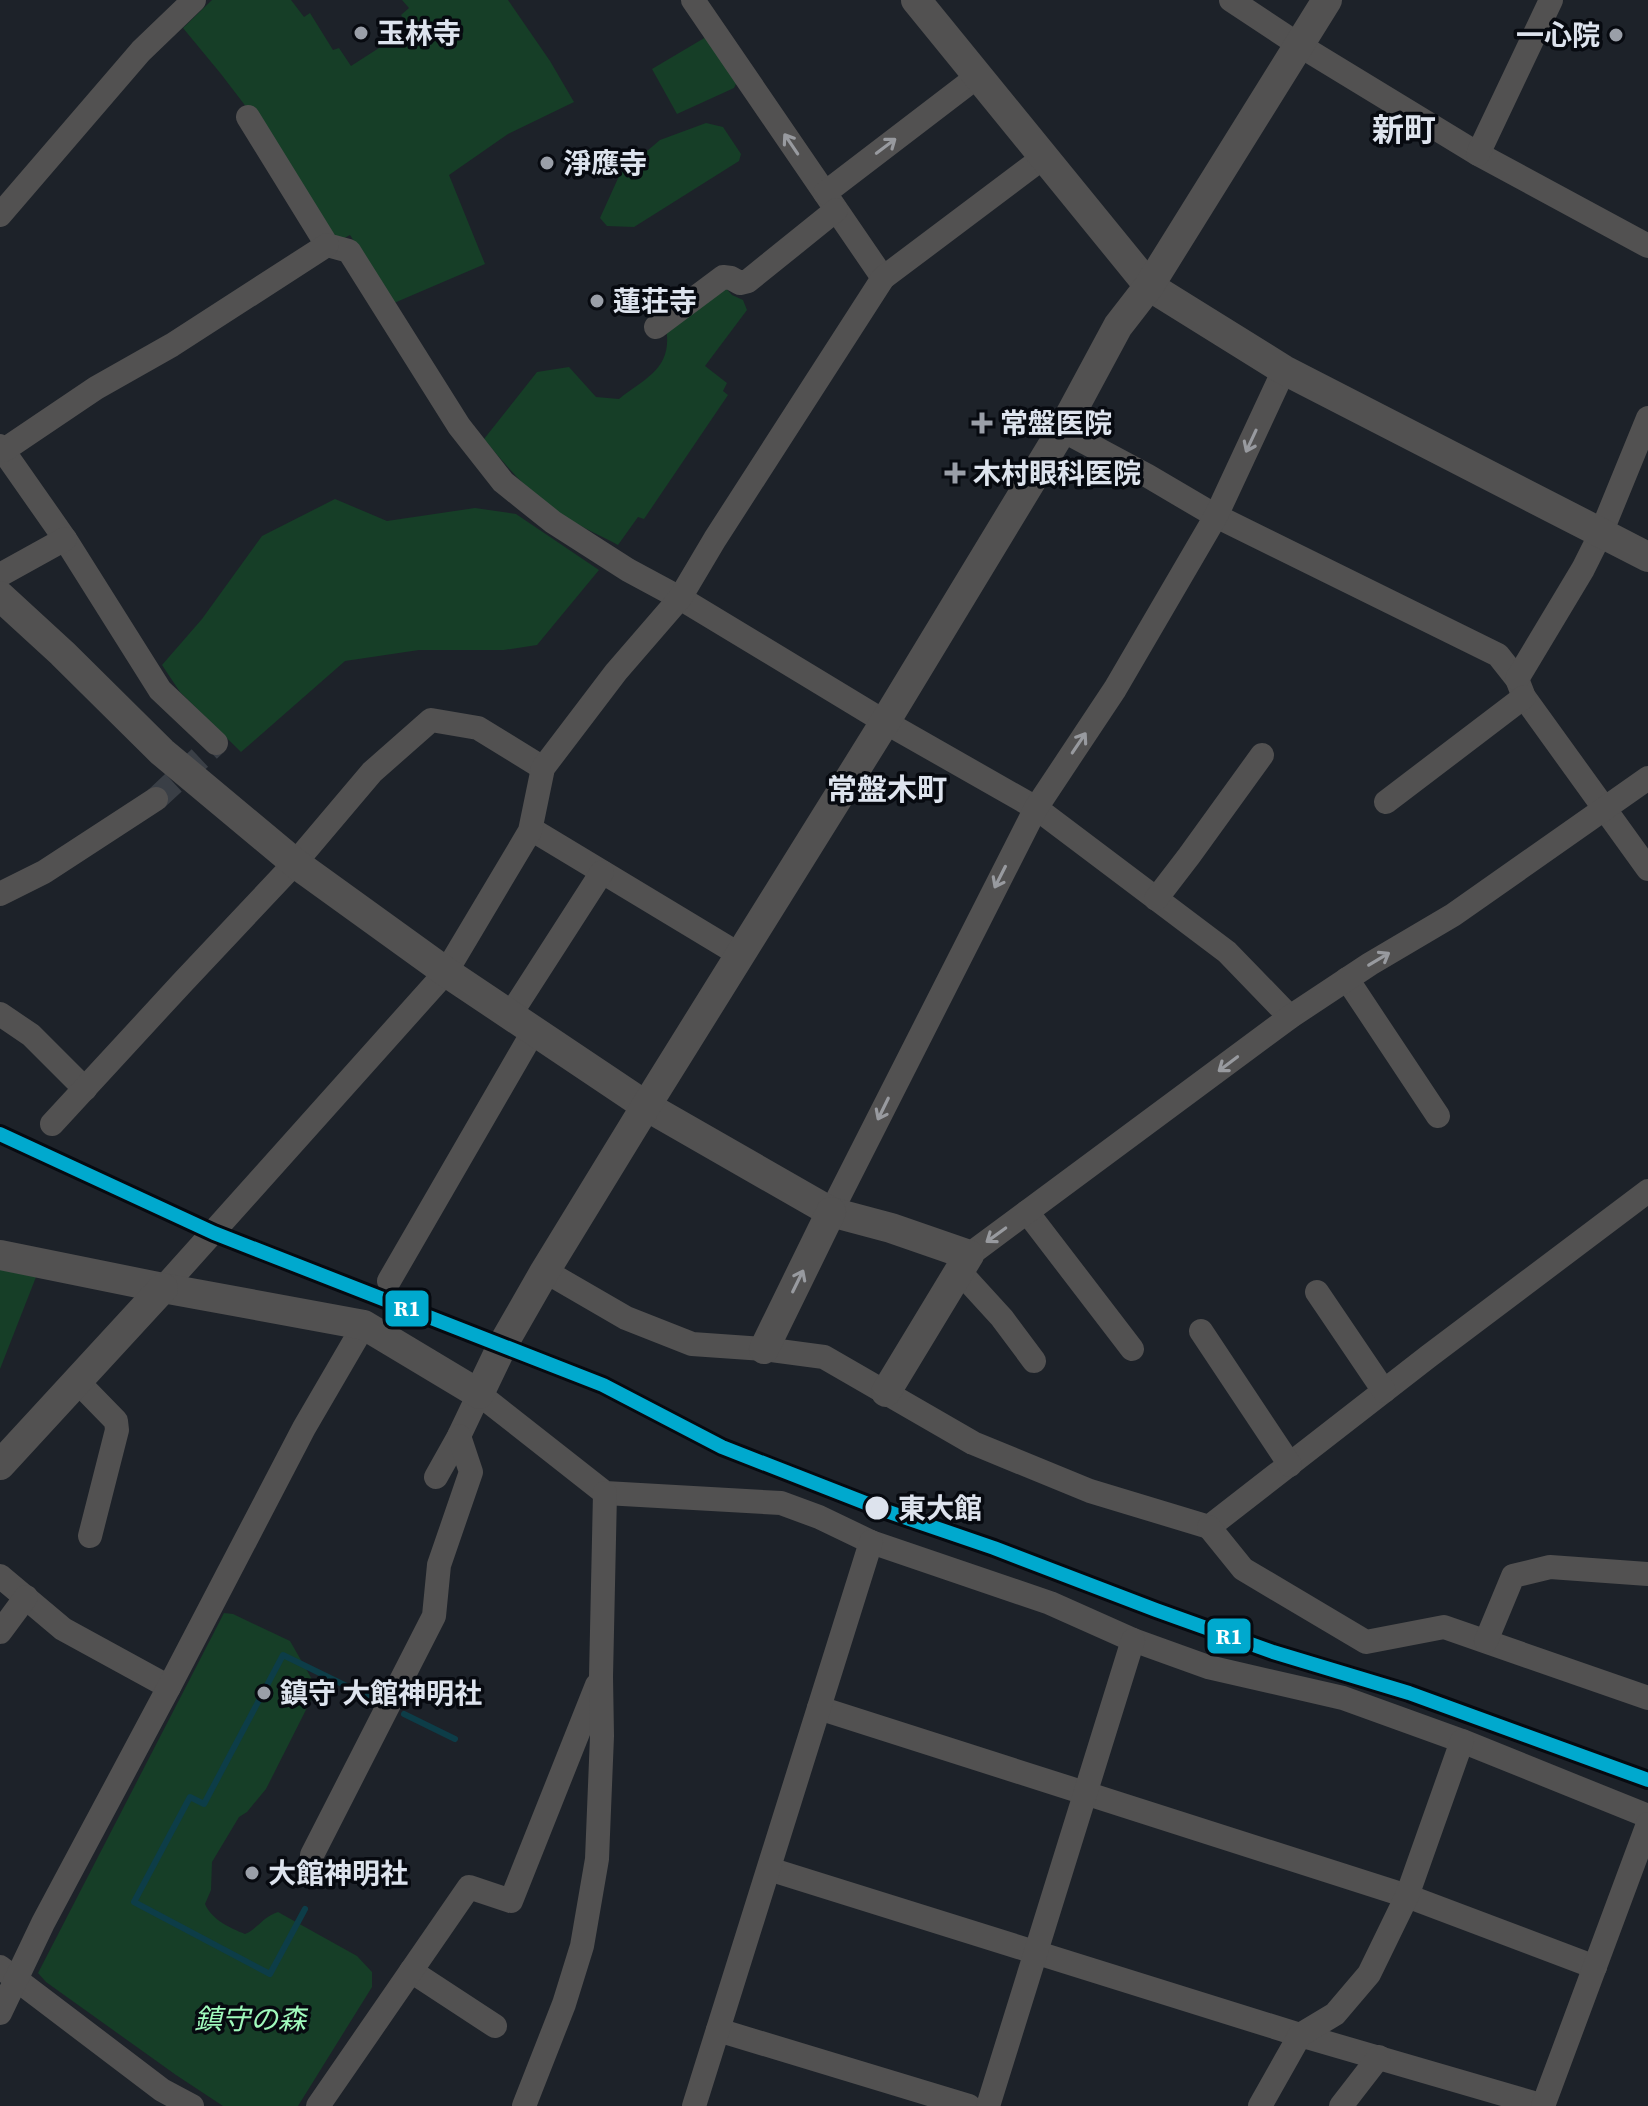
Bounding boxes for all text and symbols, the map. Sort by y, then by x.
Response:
place label: 玉林寺 [377,14,461,52]
place label: 一心院 [1516,16,1600,54]
marker: 玉林寺 [352,24,370,42]
marker: 一心院 [1607,26,1625,44]
district label: 新町 [1372,108,1436,152]
one-way arrow [783,134,799,156]
one-way arrow [875,137,897,154]
place label: 淨應寺 [563,144,647,182]
marker: 淨應寺 [538,154,556,172]
place label: 蓮荘寺 [613,282,697,320]
marker: 蓮荘寺 [588,292,606,310]
place label: 常盤医院 [1000,404,1112,442]
marker: 常盤医院 [971,412,993,434]
one-way arrow [1243,429,1258,453]
place label: 木村眼科医院 [973,454,1141,492]
marker: 木村眼科医院 [944,462,966,484]
one-way arrow [1071,732,1087,754]
district label: 常盤木町 [827,769,947,810]
one-way arrow [992,865,1008,889]
one-way arrow [1367,951,1390,967]
one-way arrow [1217,1055,1239,1072]
one-way arrow [874,1097,889,1120]
one-way arrow [986,1226,1007,1243]
one-way arrow [790,1269,806,1293]
line badge: R1 [384,1289,430,1328]
text: R1 [394,1293,420,1323]
place label: 東大館 [898,1489,982,1527]
marker: 東大館 [863,1494,891,1522]
line badge: R1 [1206,1617,1252,1655]
text: R1 [1216,1621,1242,1651]
place label: 鎮守 大館神明社 [280,1674,482,1712]
marker: 鎮守 大館神明社 [255,1684,273,1702]
place label: 大館神明社 [268,1854,408,1892]
marker: 大館神明社 [243,1864,261,1882]
park label: 鎮守の森 [194,2000,309,2038]

